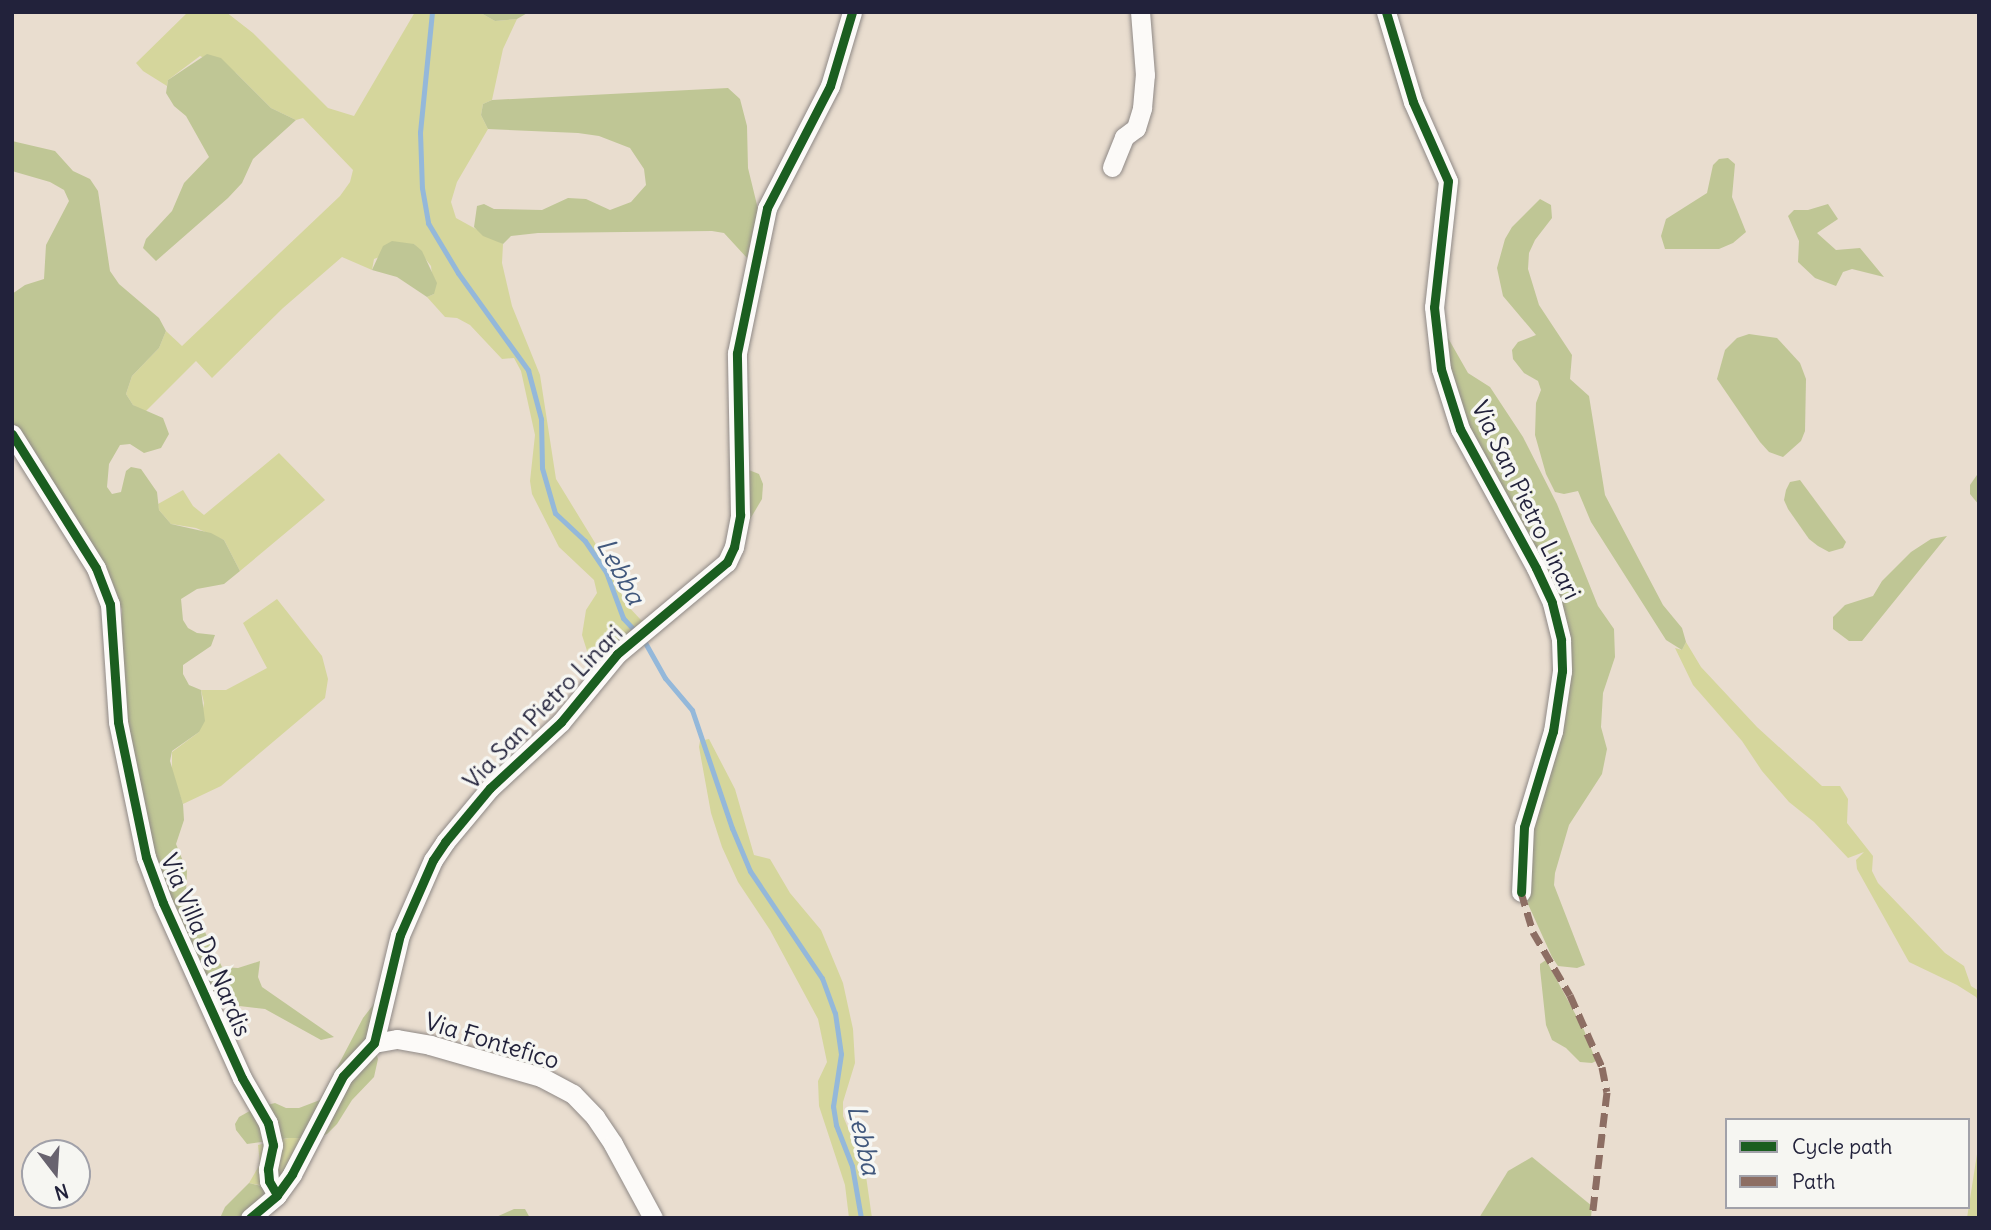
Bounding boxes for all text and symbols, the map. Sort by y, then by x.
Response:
street label: Via San Pietro Linari [1465,396,1587,604]
water label: Lebba [590,532,652,610]
street label: Via San Pietro Linari [457,619,629,795]
street label: Via Villa De Nardis [154,849,258,1041]
street label: Via Fontefico [421,1007,563,1075]
water label: Lebba [841,1102,887,1178]
legend [1725,1118,1970,1209]
text: Cycle path [1792,1133,1892,1160]
north arrow [21,1139,91,1209]
text: Path [1792,1168,1835,1195]
text: N [52,1179,71,1206]

